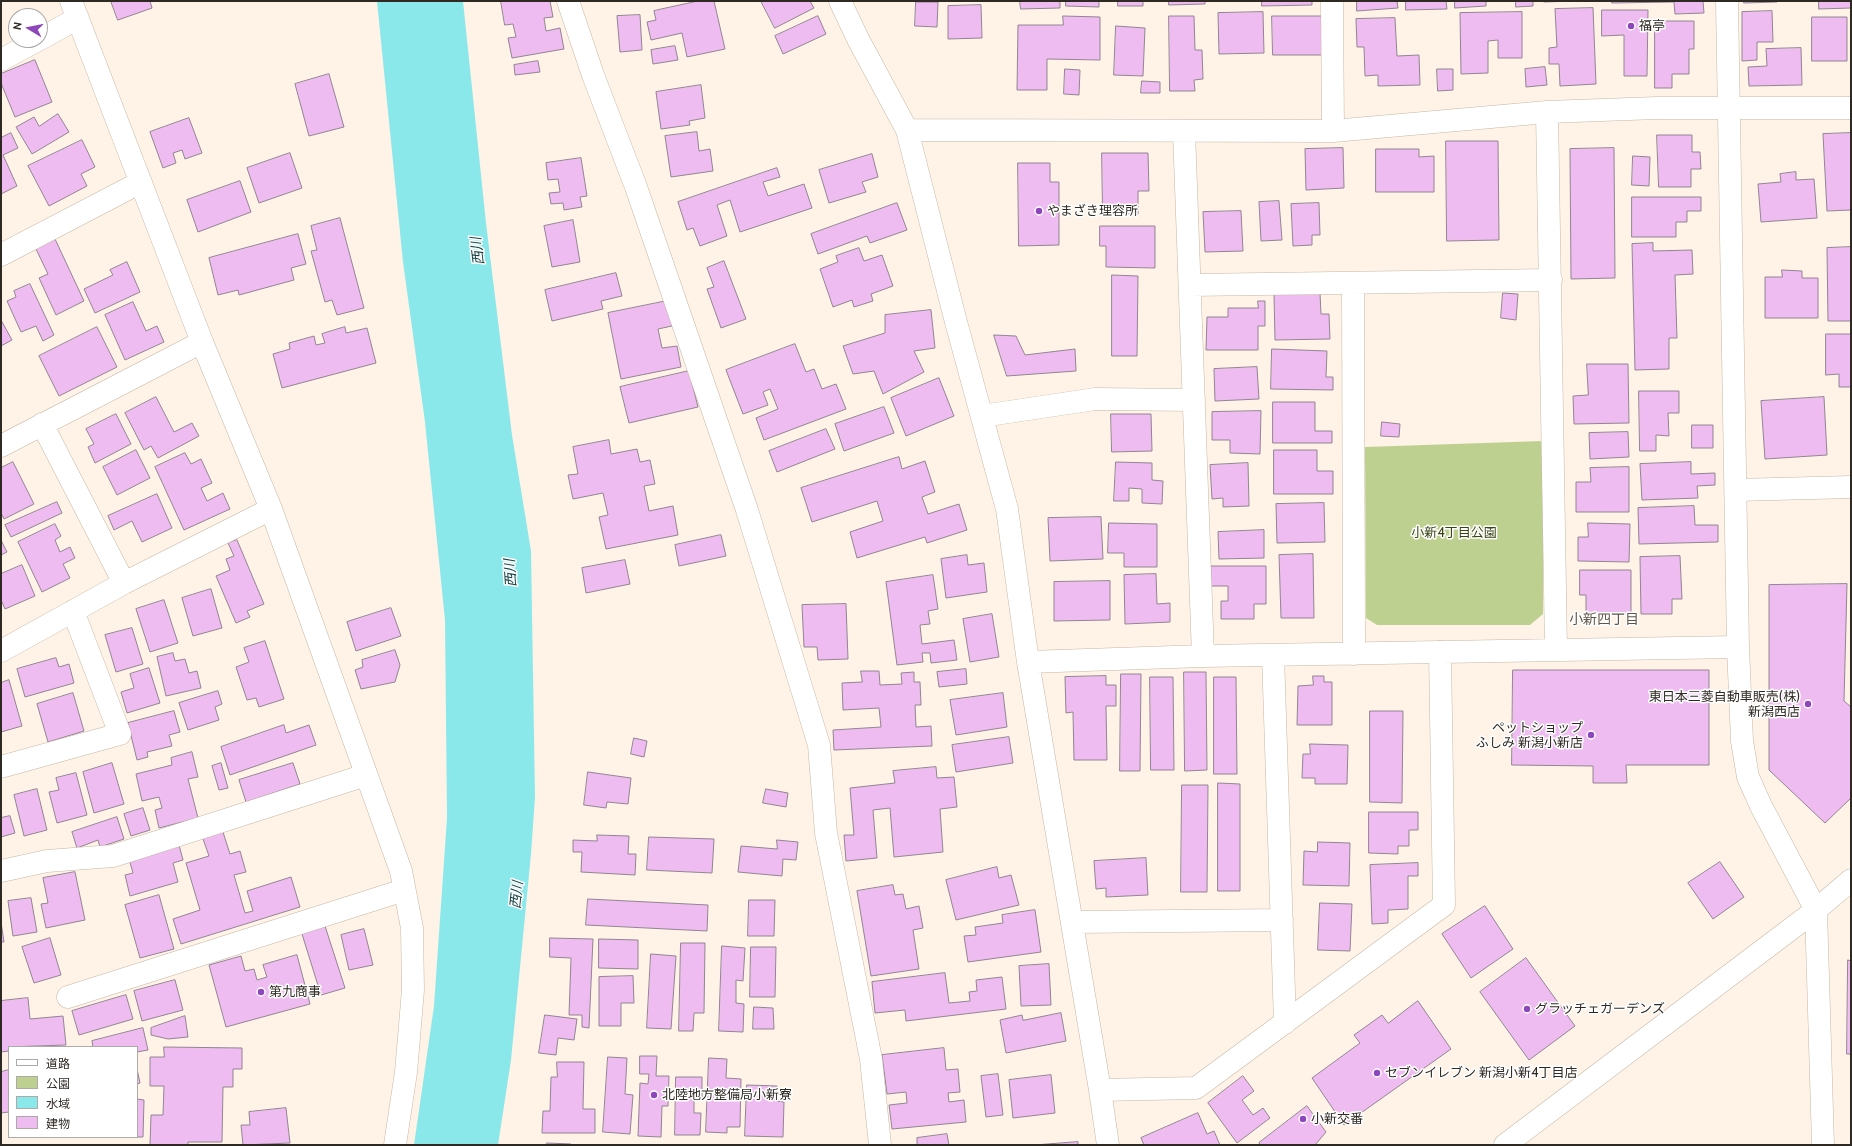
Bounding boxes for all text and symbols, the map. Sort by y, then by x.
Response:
north arrow [8,8,48,48]
place label: 福亭 [1639,18,1665,34]
text: N [10,21,25,31]
marker: 福亭 [1626,21,1636,31]
place label: やまざき理容所 [1047,203,1138,219]
marker: やまざき理容所 [1034,206,1044,216]
water label: 西川 [468,236,488,266]
park label: 小新4丁目公園 [1411,525,1497,541]
water label: 西川 [502,558,520,588]
district label: 小新四丁目 [1569,612,1639,628]
place label: 東日本三菱自動車販売(株) 新潟西店 [1649,689,1800,720]
marker: 東日本三菱自動車販売(株) 新潟西店 [1803,699,1813,709]
place label: ペットショップ ふしみ 新潟小新店 [1476,720,1583,751]
marker: ペットショップ ふしみ 新潟小新店 [1586,730,1596,740]
water label: 西川 [507,880,527,910]
place label: 第九商事 [269,984,321,1000]
marker: 第九商事 [256,987,266,997]
place label: グラッチェガーデンズ [1535,1001,1665,1017]
marker: グラッチェガーデンズ [1522,1004,1532,1014]
legend [8,1046,138,1138]
text: 道路 [46,1056,70,1071]
place label: セブンイレブン 新潟小新4丁目店 [1385,1065,1577,1081]
marker: セブンイレブン 新潟小新4丁目店 [1372,1068,1382,1078]
text: 公園 [46,1076,70,1091]
place label: 北陸地方整備局小新寮 [662,1087,792,1103]
marker: 北陸地方整備局小新寮 [649,1090,659,1100]
text: 水域 [46,1096,70,1111]
place label: 小新交番 [1311,1111,1363,1127]
marker: 小新交番 [1298,1114,1308,1124]
text: 建物 [46,1116,70,1131]

